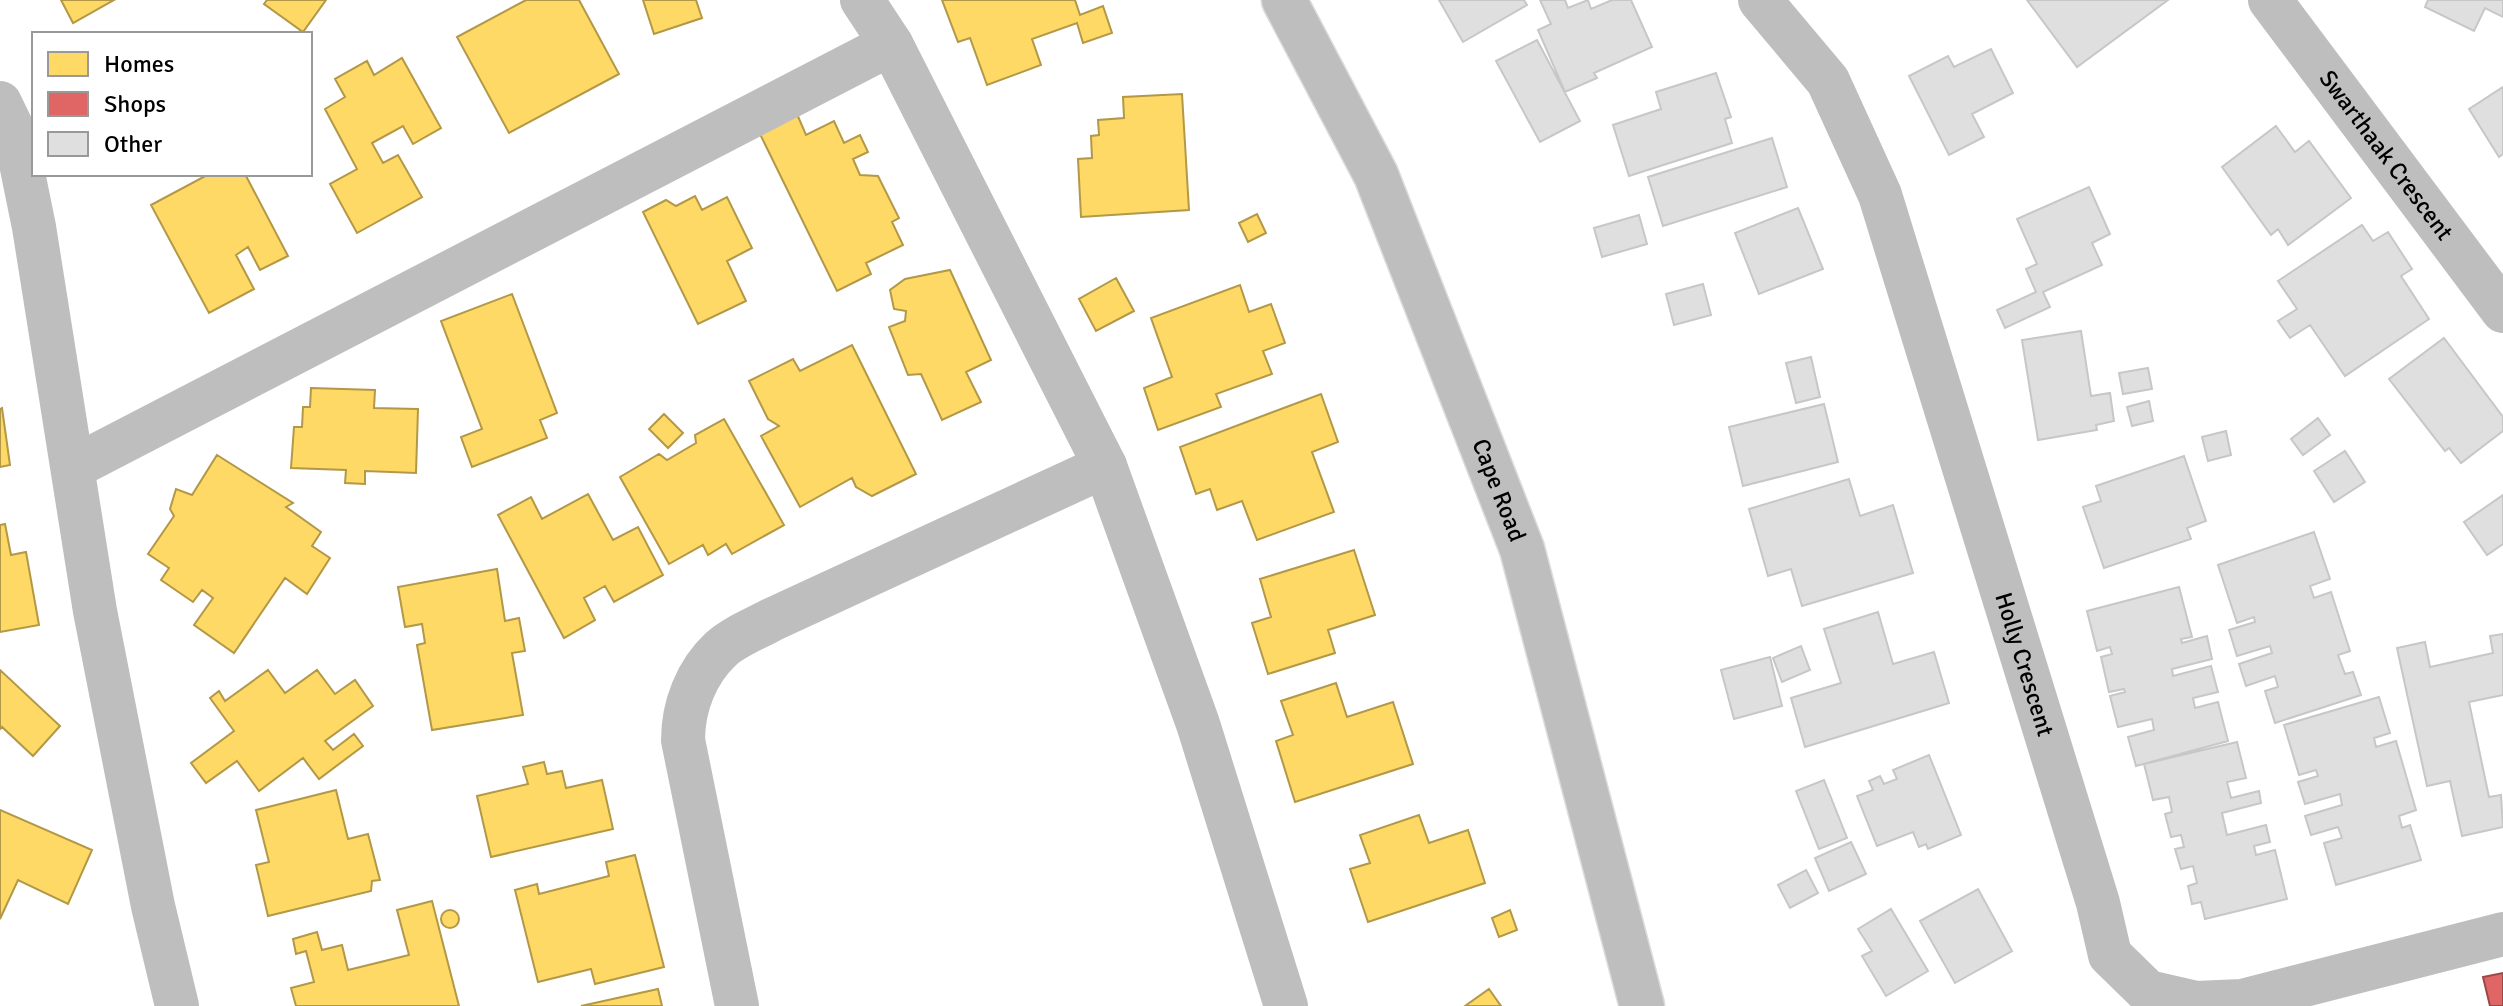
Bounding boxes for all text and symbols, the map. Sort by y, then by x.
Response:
legend [32,32,312,176]
text: Homes [104,49,174,79]
street label: Swarthaak Crescent [2313,64,2460,246]
text: Shops [104,89,166,119]
text: Other [104,129,162,159]
street label: Cape Road [1465,434,1533,546]
street label: Holly Crescent [1988,589,2061,740]

